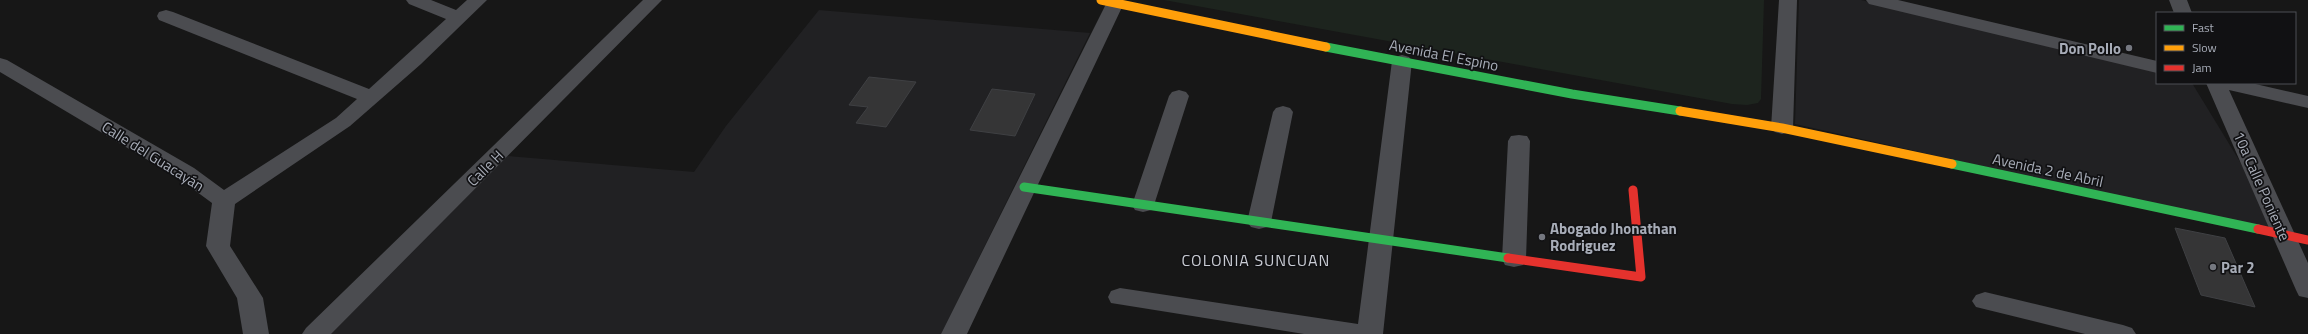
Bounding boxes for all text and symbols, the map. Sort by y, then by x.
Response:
legend [2156,12,2296,84]
text: Fast [2192,18,2215,37]
street label: Avenida El Espino [1387,33,1501,77]
place label: Don Pollo [2059,37,2121,60]
text: Slow [2192,38,2217,57]
marker: Don Pollo [2124,43,2134,53]
text: Jam [2192,58,2212,77]
street label: Calle del Guacayán [97,115,209,197]
street label: 10a Calle Poniente [2228,128,2296,244]
street label: Calle H [461,144,509,192]
street label: Avenida 2 de Abril [1990,147,2106,193]
place label: Abogado Jhonathan Rodriguez [1550,217,1677,257]
marker: Abogado Jhonathan Rodriguez [1537,232,1547,242]
district label: COLONIA SUNCUAN [1182,248,1330,272]
place label: Par 2 [2221,256,2255,279]
marker: Par 2 [2208,262,2218,272]

